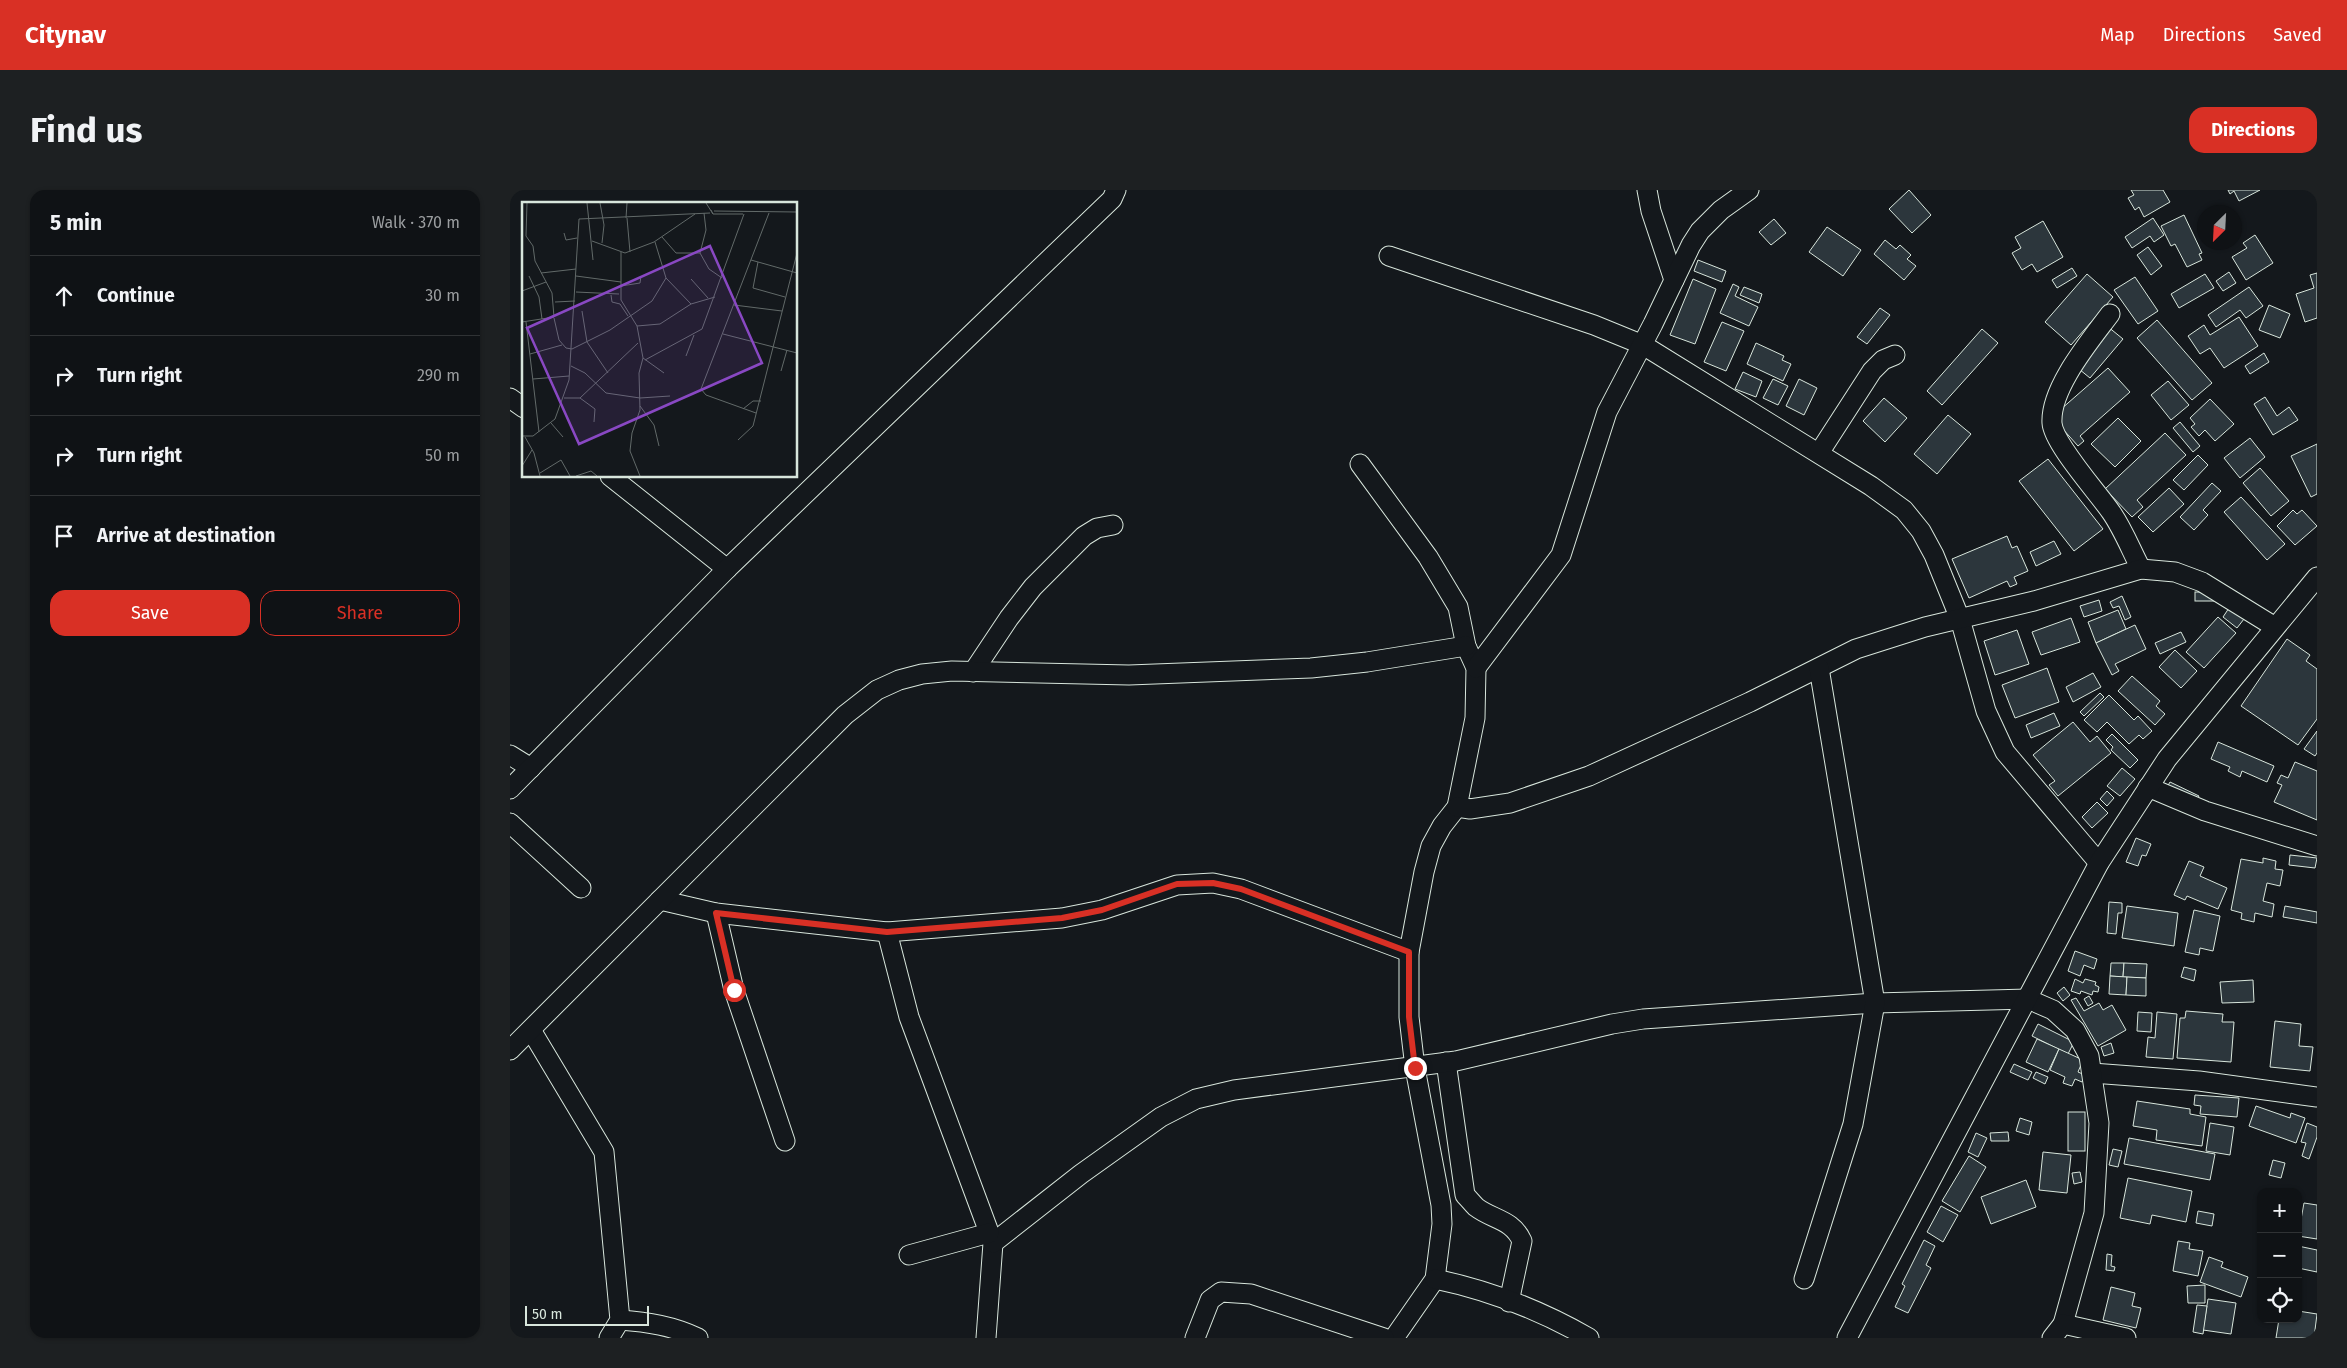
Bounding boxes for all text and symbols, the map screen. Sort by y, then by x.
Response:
text: Citynav [25,21,106,49]
text: Map [2100,24,2135,46]
text: Directions [2163,24,2245,46]
text: Saved [2273,24,2322,46]
button: Directions [2189,107,2317,153]
text: Find us [30,109,142,151]
inset map [522,202,798,478]
north arrow [2197,205,2242,250]
text: 5 min [50,210,102,236]
text: Walk · 370 m [372,213,460,232]
icon: ahead [50,282,78,310]
text: Continue [97,284,175,307]
text: 30 m [425,286,460,305]
icon: right [50,362,78,390]
text: Turn right [97,364,182,387]
text: 290 m [417,366,460,385]
icon: right [50,442,78,470]
text: Turn right [97,444,182,467]
text: 50 m [425,446,460,465]
icon: arrive [50,522,78,550]
text: Arrive at destination [97,524,276,547]
button: Save [50,590,250,636]
button: Share [260,590,460,636]
route start [723,979,746,1002]
route end [1404,1057,1427,1080]
map controls [2257,1188,2302,1323]
button: + [2257,1188,2302,1233]
button: − [2257,1233,2302,1278]
button: locate [2257,1278,2302,1323]
scale bar [525,1303,649,1326]
text: 50 m [532,1306,563,1323]

